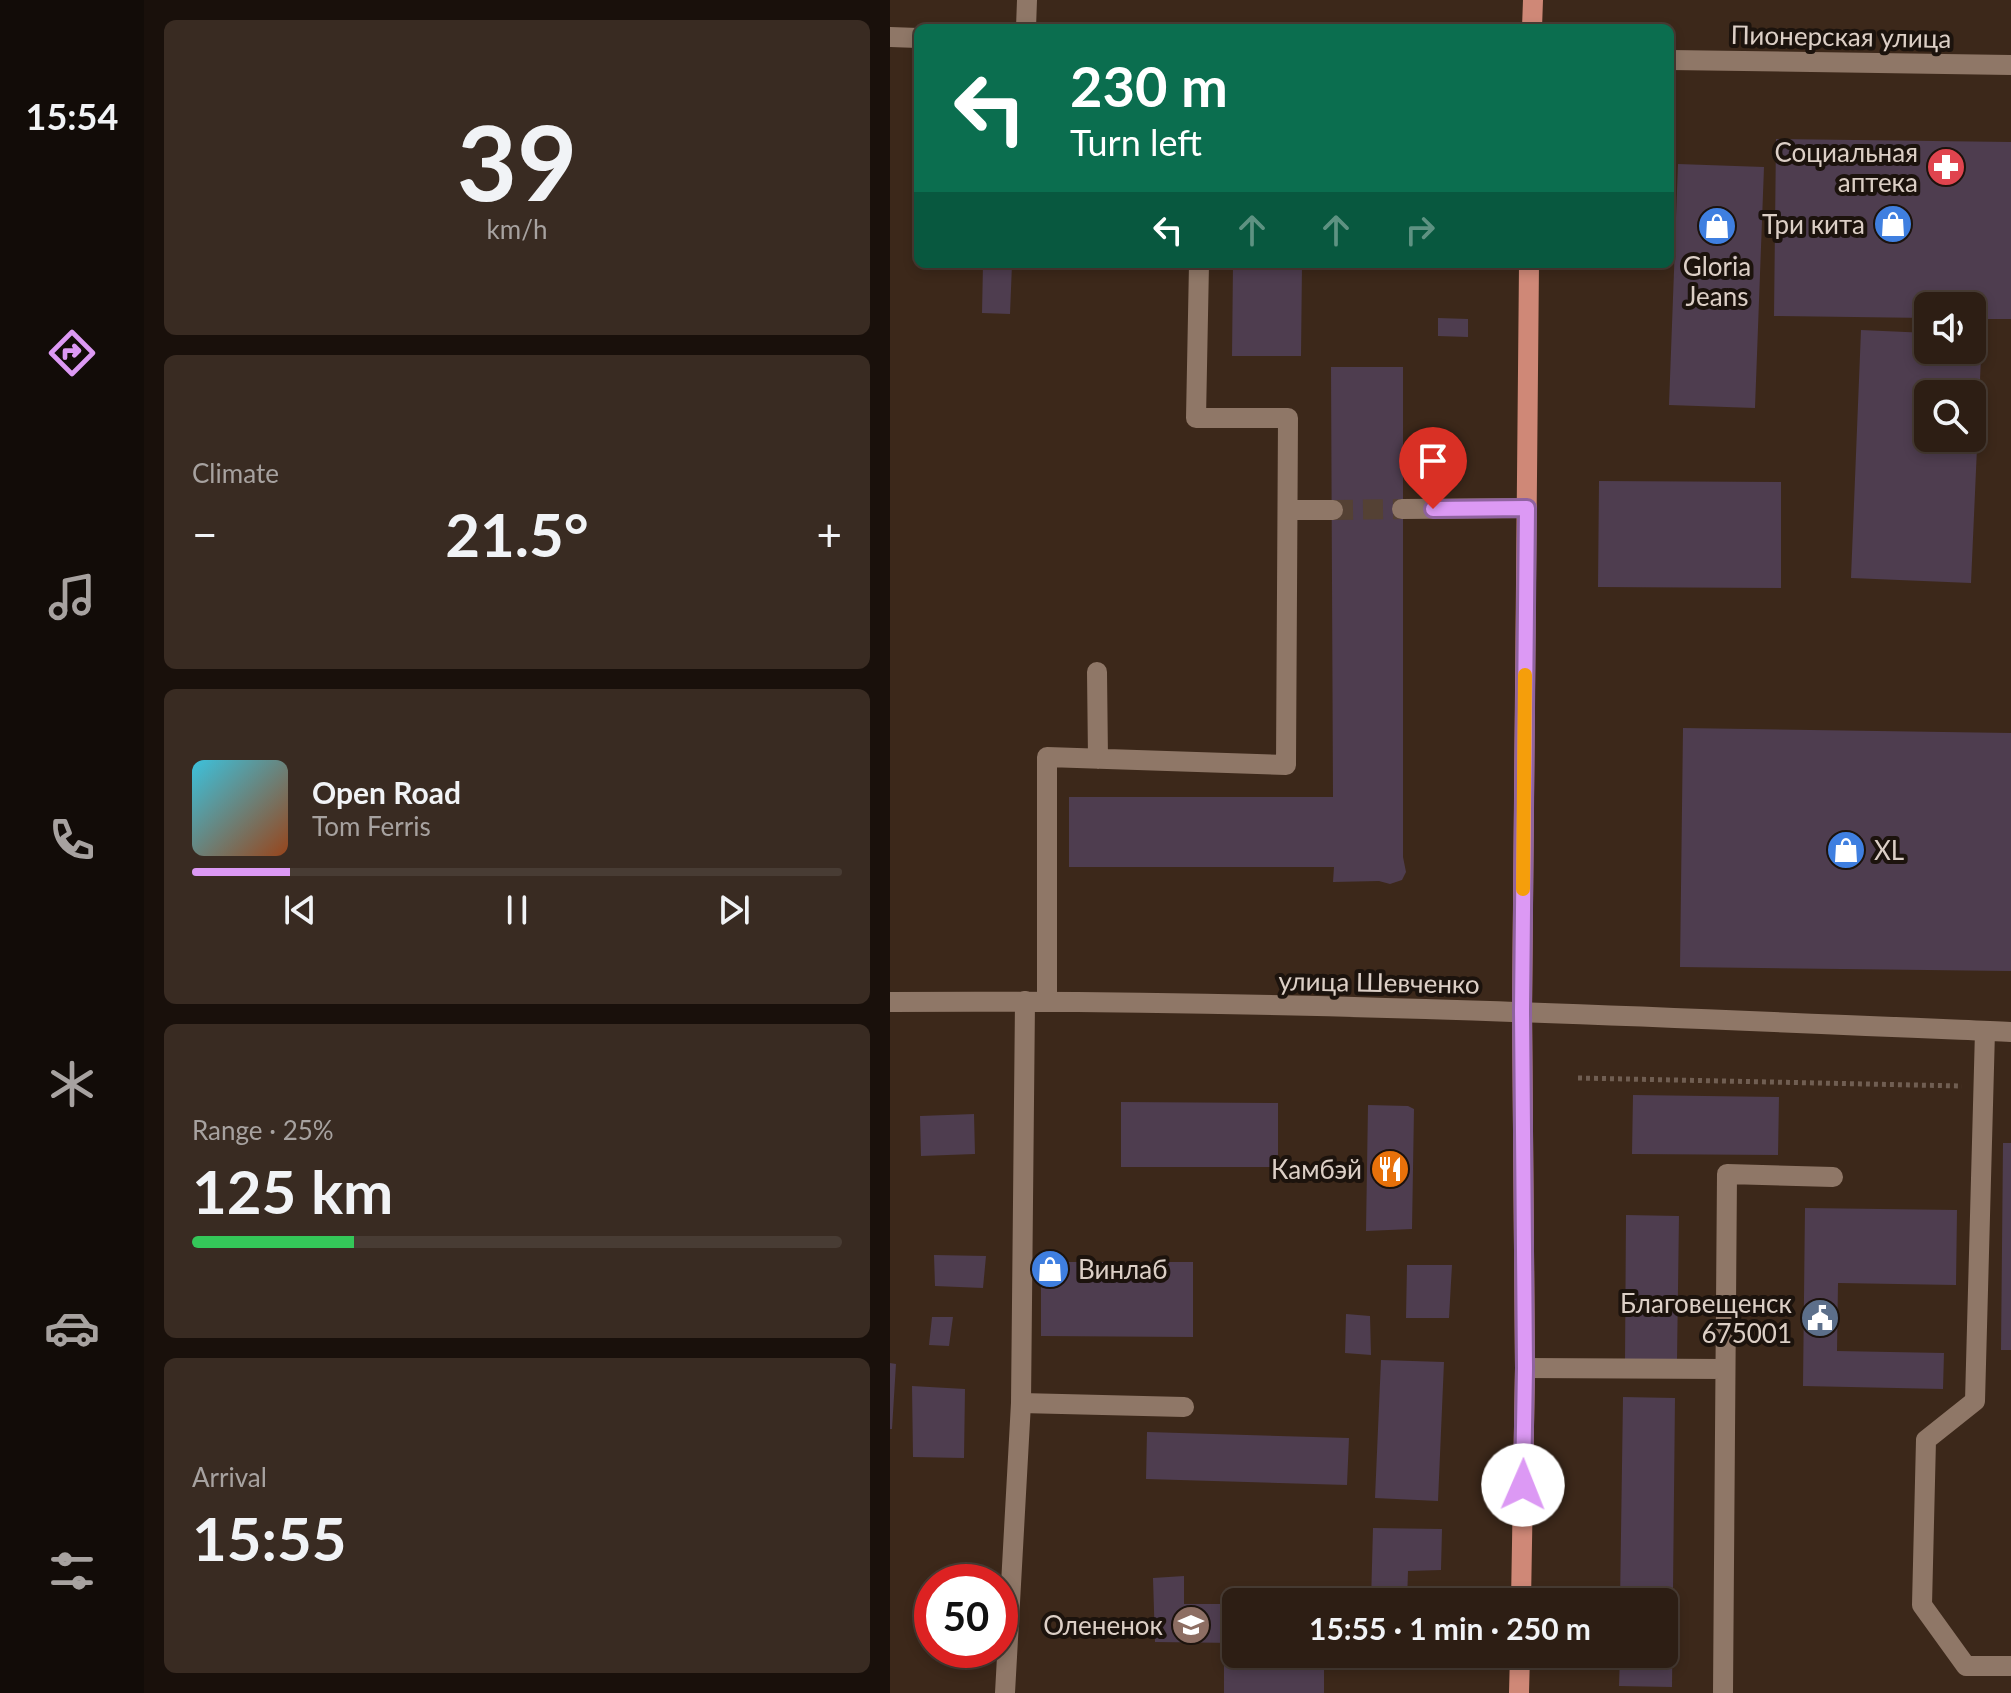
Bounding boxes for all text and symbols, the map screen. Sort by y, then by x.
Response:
street label: Пионерская улица [1730,18,1952,54]
text: 230 m [1070,52,1228,119]
icon: left [938,56,1042,160]
text: 15:54 [26,94,118,138]
text: 39 [457,98,577,223]
text: Turn left [1070,120,1202,164]
place label: Социальная аптека [1775,136,1918,198]
pharmacy icon: Социальная аптека [1925,146,1967,188]
shop icon: Три кита [1872,203,1914,245]
shop icon: Gloria Jeans [1696,205,1738,247]
icon: left [1146,208,1190,252]
icon: ahead [1230,208,1274,252]
icon: ahead [1314,208,1358,252]
icon: right [1398,208,1442,252]
place label: Три кита [1762,208,1865,240]
text: km/h [487,213,547,245]
place label: Gloria Jeans [1683,250,1751,312]
map controls [1914,292,1986,452]
button: sound [1914,292,1986,364]
icon: directions [44,325,100,381]
button: search [1914,380,1986,452]
pin [1399,427,1467,509]
icon: arrive [1411,439,1455,483]
text: Climate [192,457,279,489]
text: 21.5° [445,498,589,570]
text: − [192,508,218,560]
text: + [816,508,842,560]
icon: music [44,569,100,625]
text: Open Road [312,774,461,810]
text: Tom Ferris [312,810,431,842]
icon: phone [44,812,100,868]
shop icon: XL [1825,829,1867,871]
place label: XL [1874,834,1904,866]
icon: previous [278,888,322,932]
icon: pause [495,888,539,932]
icon: next [712,888,756,932]
street label: улица Шевченко [1278,964,1480,1000]
icon: climate [44,1056,100,1112]
text: Range · 25% [192,1114,334,1146]
restaurant icon: Камбэй [1369,1148,1411,1190]
place label: Камбэй [1271,1153,1362,1185]
text: 125 km [192,1155,393,1227]
shop icon: Винлаб [1029,1248,1071,1290]
place label: Винлаб [1078,1253,1167,1285]
place label: Благовещенск 675001 [1620,1287,1793,1349]
public building icon: Благовещенск 675001 [1799,1297,1841,1339]
icon: car [44,1300,100,1356]
position arrow [1481,1443,1565,1527]
text: Arrival [192,1461,267,1493]
text: 15:55 [192,1502,347,1574]
icon: filters [44,1543,100,1599]
speed limit sign: 50 [914,1564,1018,1668]
school or university icon: Олененок [1170,1604,1212,1646]
place label: Олененок [1043,1609,1164,1641]
text: 15:55 · 1 min · 250 m [1309,1610,1591,1646]

